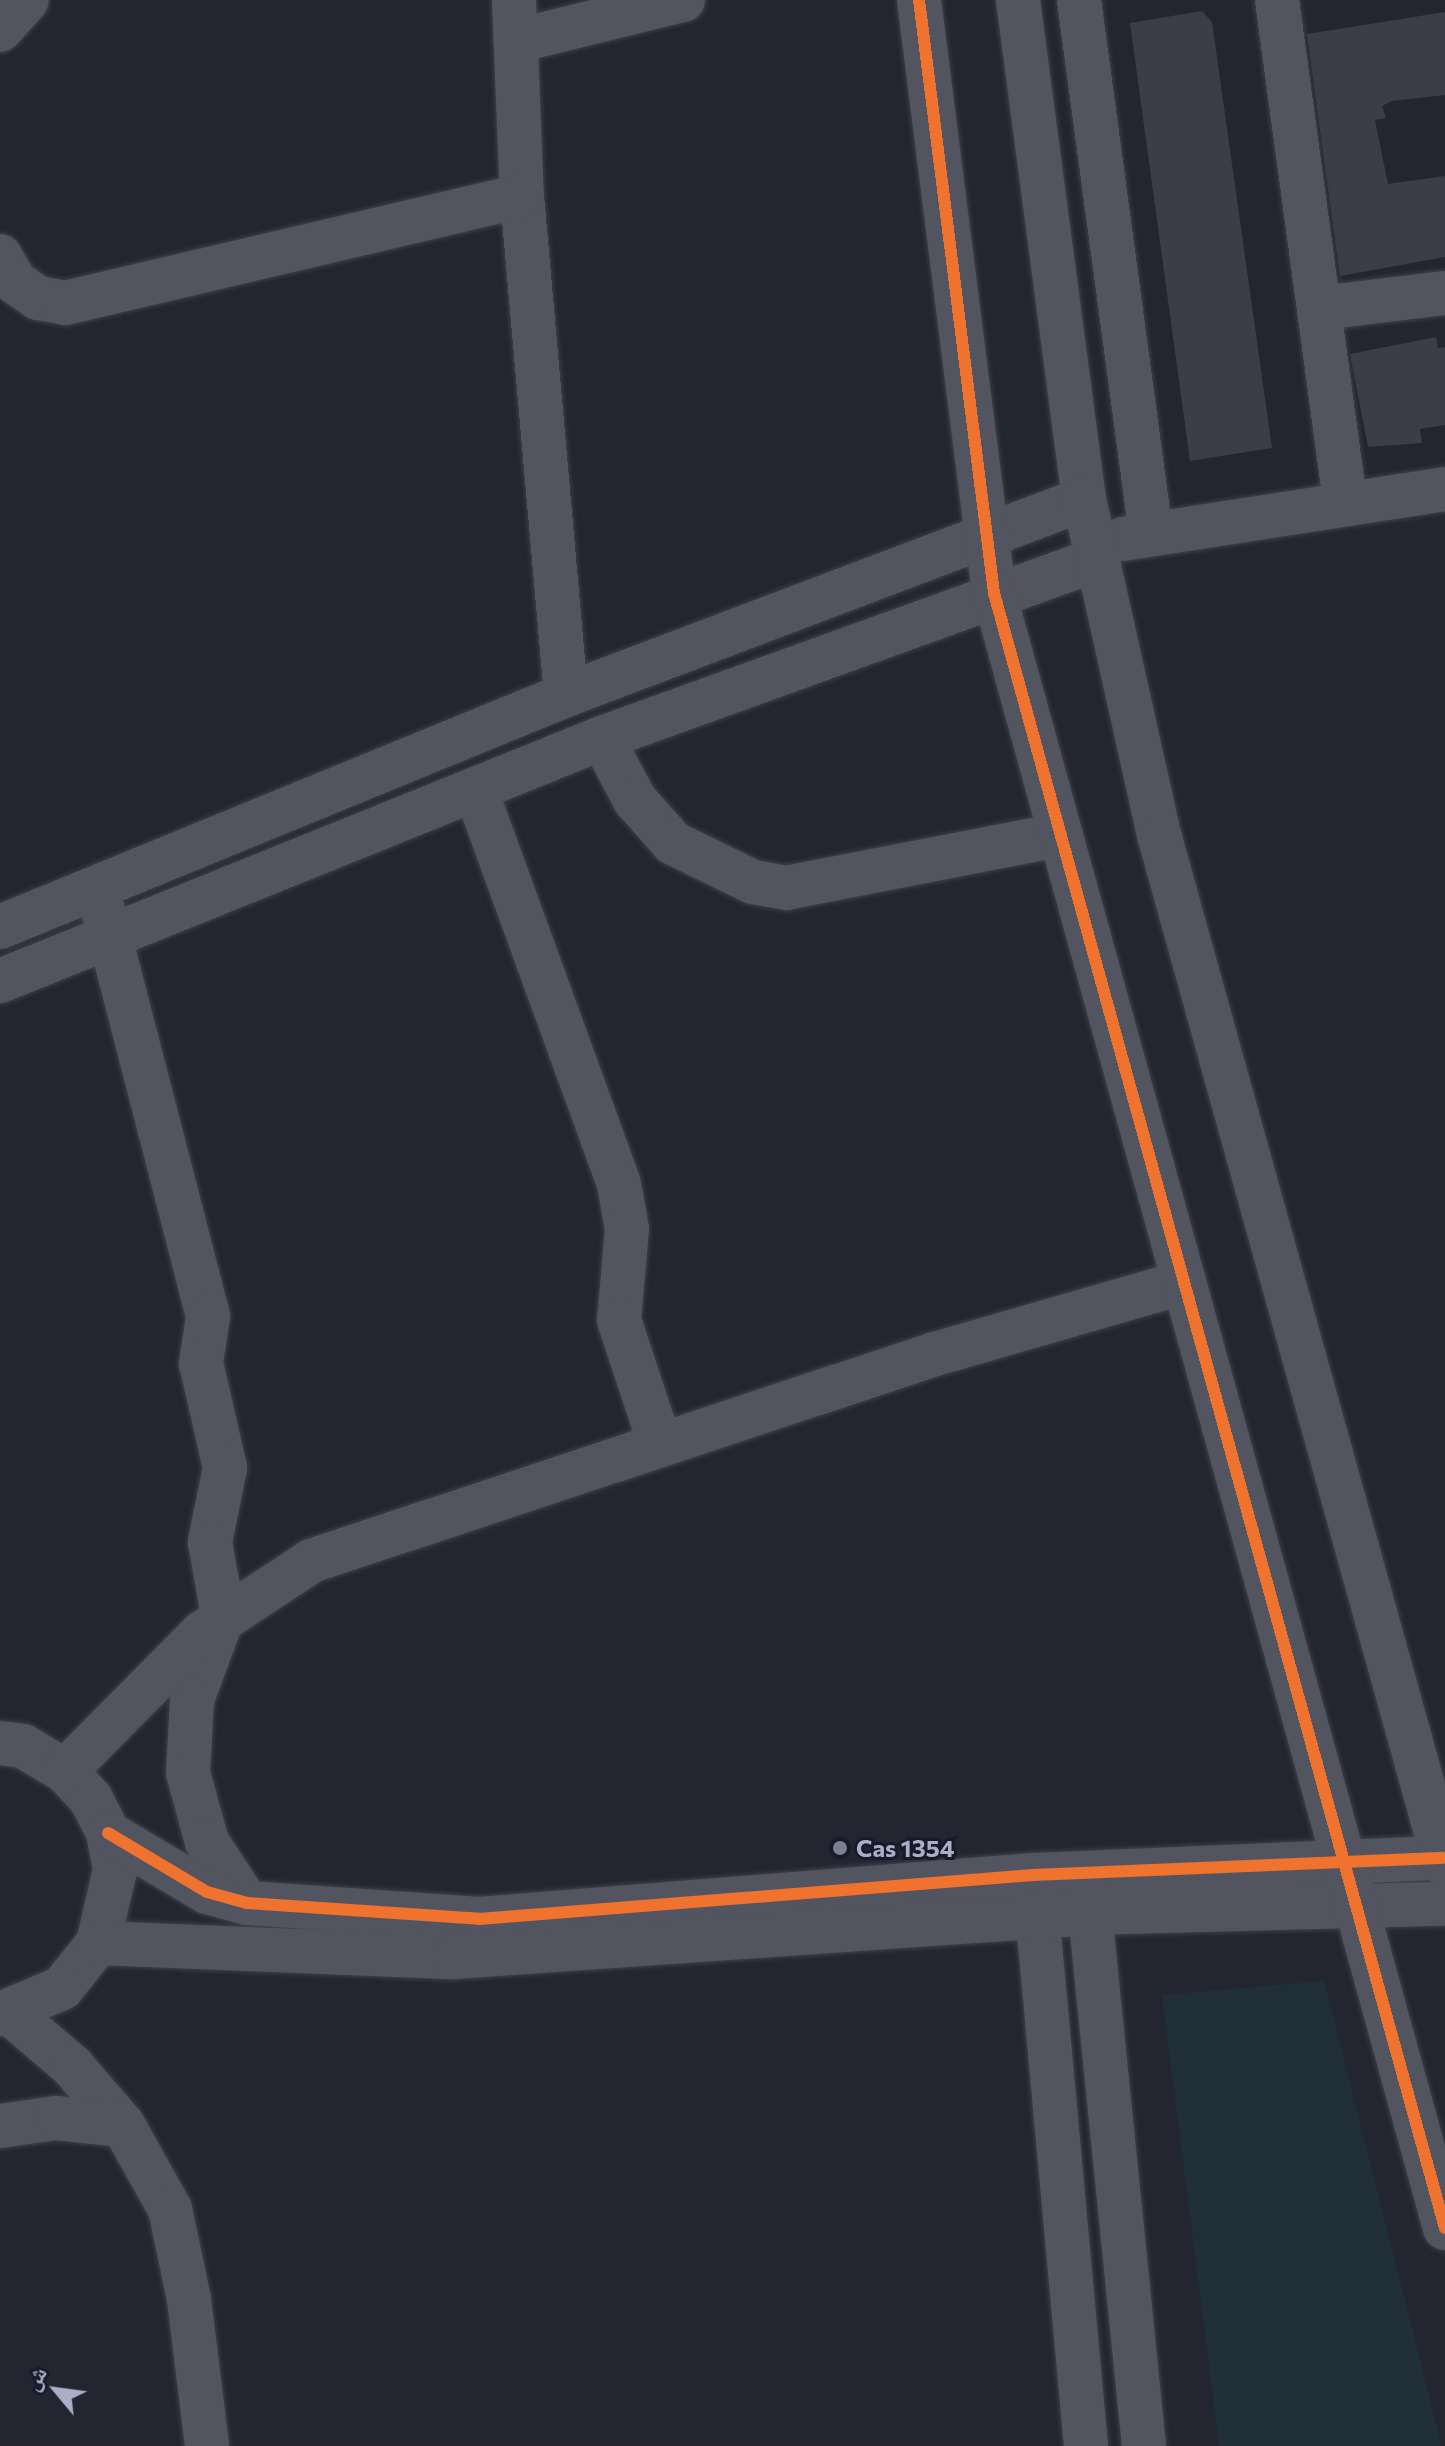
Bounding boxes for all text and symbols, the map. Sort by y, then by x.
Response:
place label: Cas 1354 [856,1834,954,1862]
marker: Cas 1354 [831,1839,849,1857]
north arrow [16,2350,96,2430]
text: ش [17,2361,52,2395]

